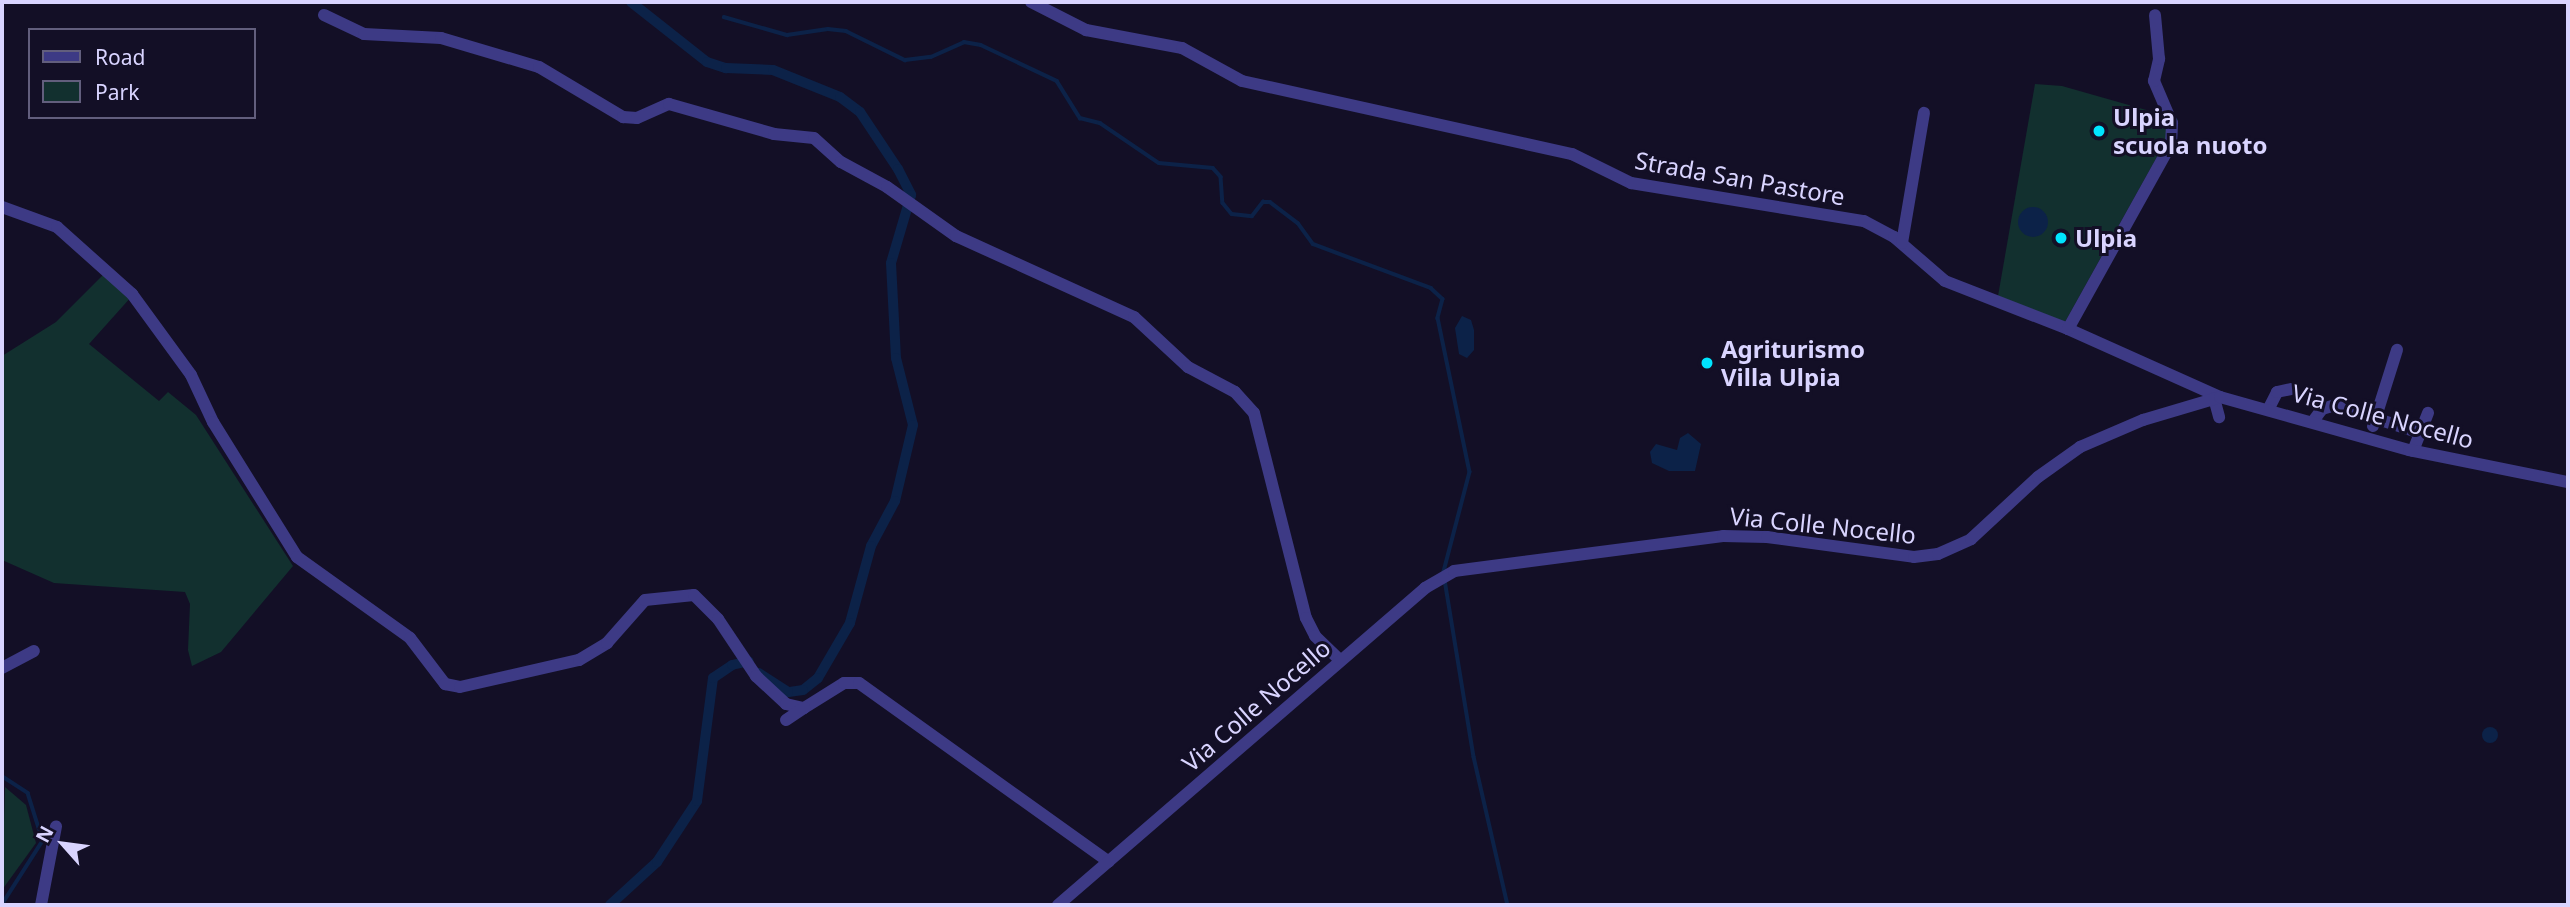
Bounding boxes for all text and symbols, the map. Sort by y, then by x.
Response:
legend [28,28,256,119]
text: Road [95,43,145,71]
text: Park [95,78,139,106]
place label: Ulpia scuola nuoto [2113,103,2267,159]
marker: Ulpia scuola nuoto [2091,123,2107,139]
street label: Strada San Pastore [1633,145,1847,211]
place label: Ulpia [2075,224,2137,252]
marker: Ulpia [2053,230,2069,246]
place label: Agriturismo Villa Ulpia [1721,335,1865,391]
marker: Agriturismo Villa Ulpia [1699,355,1715,371]
street label: Via Colle Nocello [2289,378,2477,454]
street label: Via Colle Nocello [1729,501,1917,549]
street label: Via Colle Nocello [1176,633,1336,777]
north arrow [28,809,98,879]
text: N [29,821,60,847]

